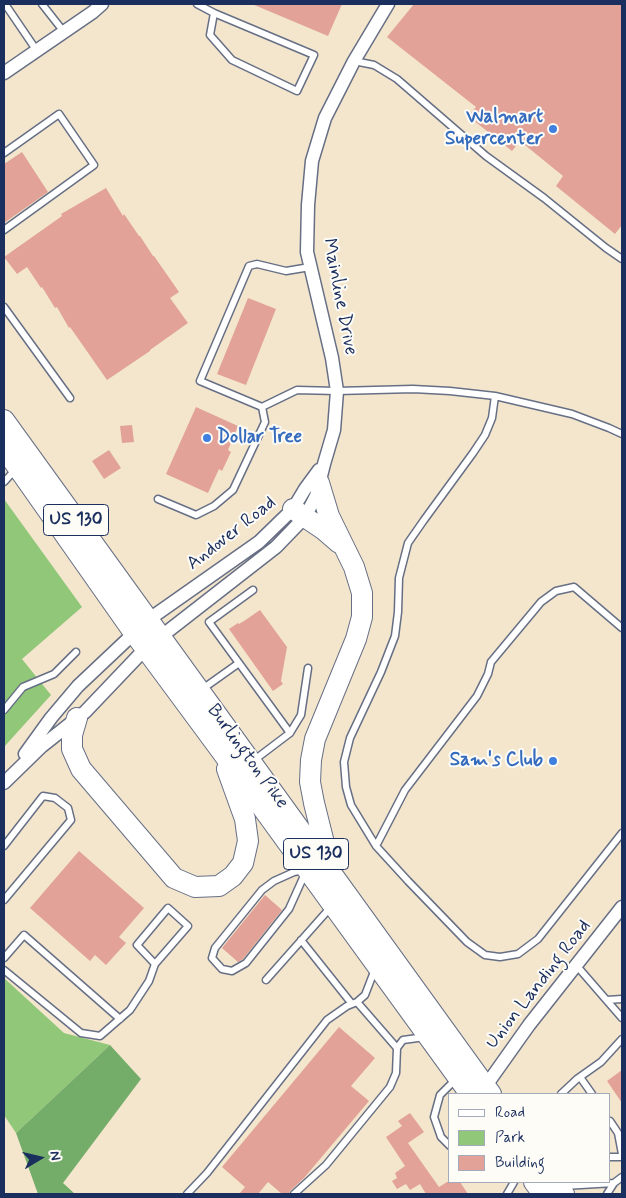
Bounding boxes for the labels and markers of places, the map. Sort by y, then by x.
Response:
place label: Walmart Supercenter [445,107,543,151]
marker: Walmart Supercenter [547,123,559,135]
place label: Dollar Tree [217,427,302,449]
marker: Dollar Tree [201,432,213,444]
place label: Sam's Club [450,750,543,772]
marker: Sam's Club [547,755,559,767]

